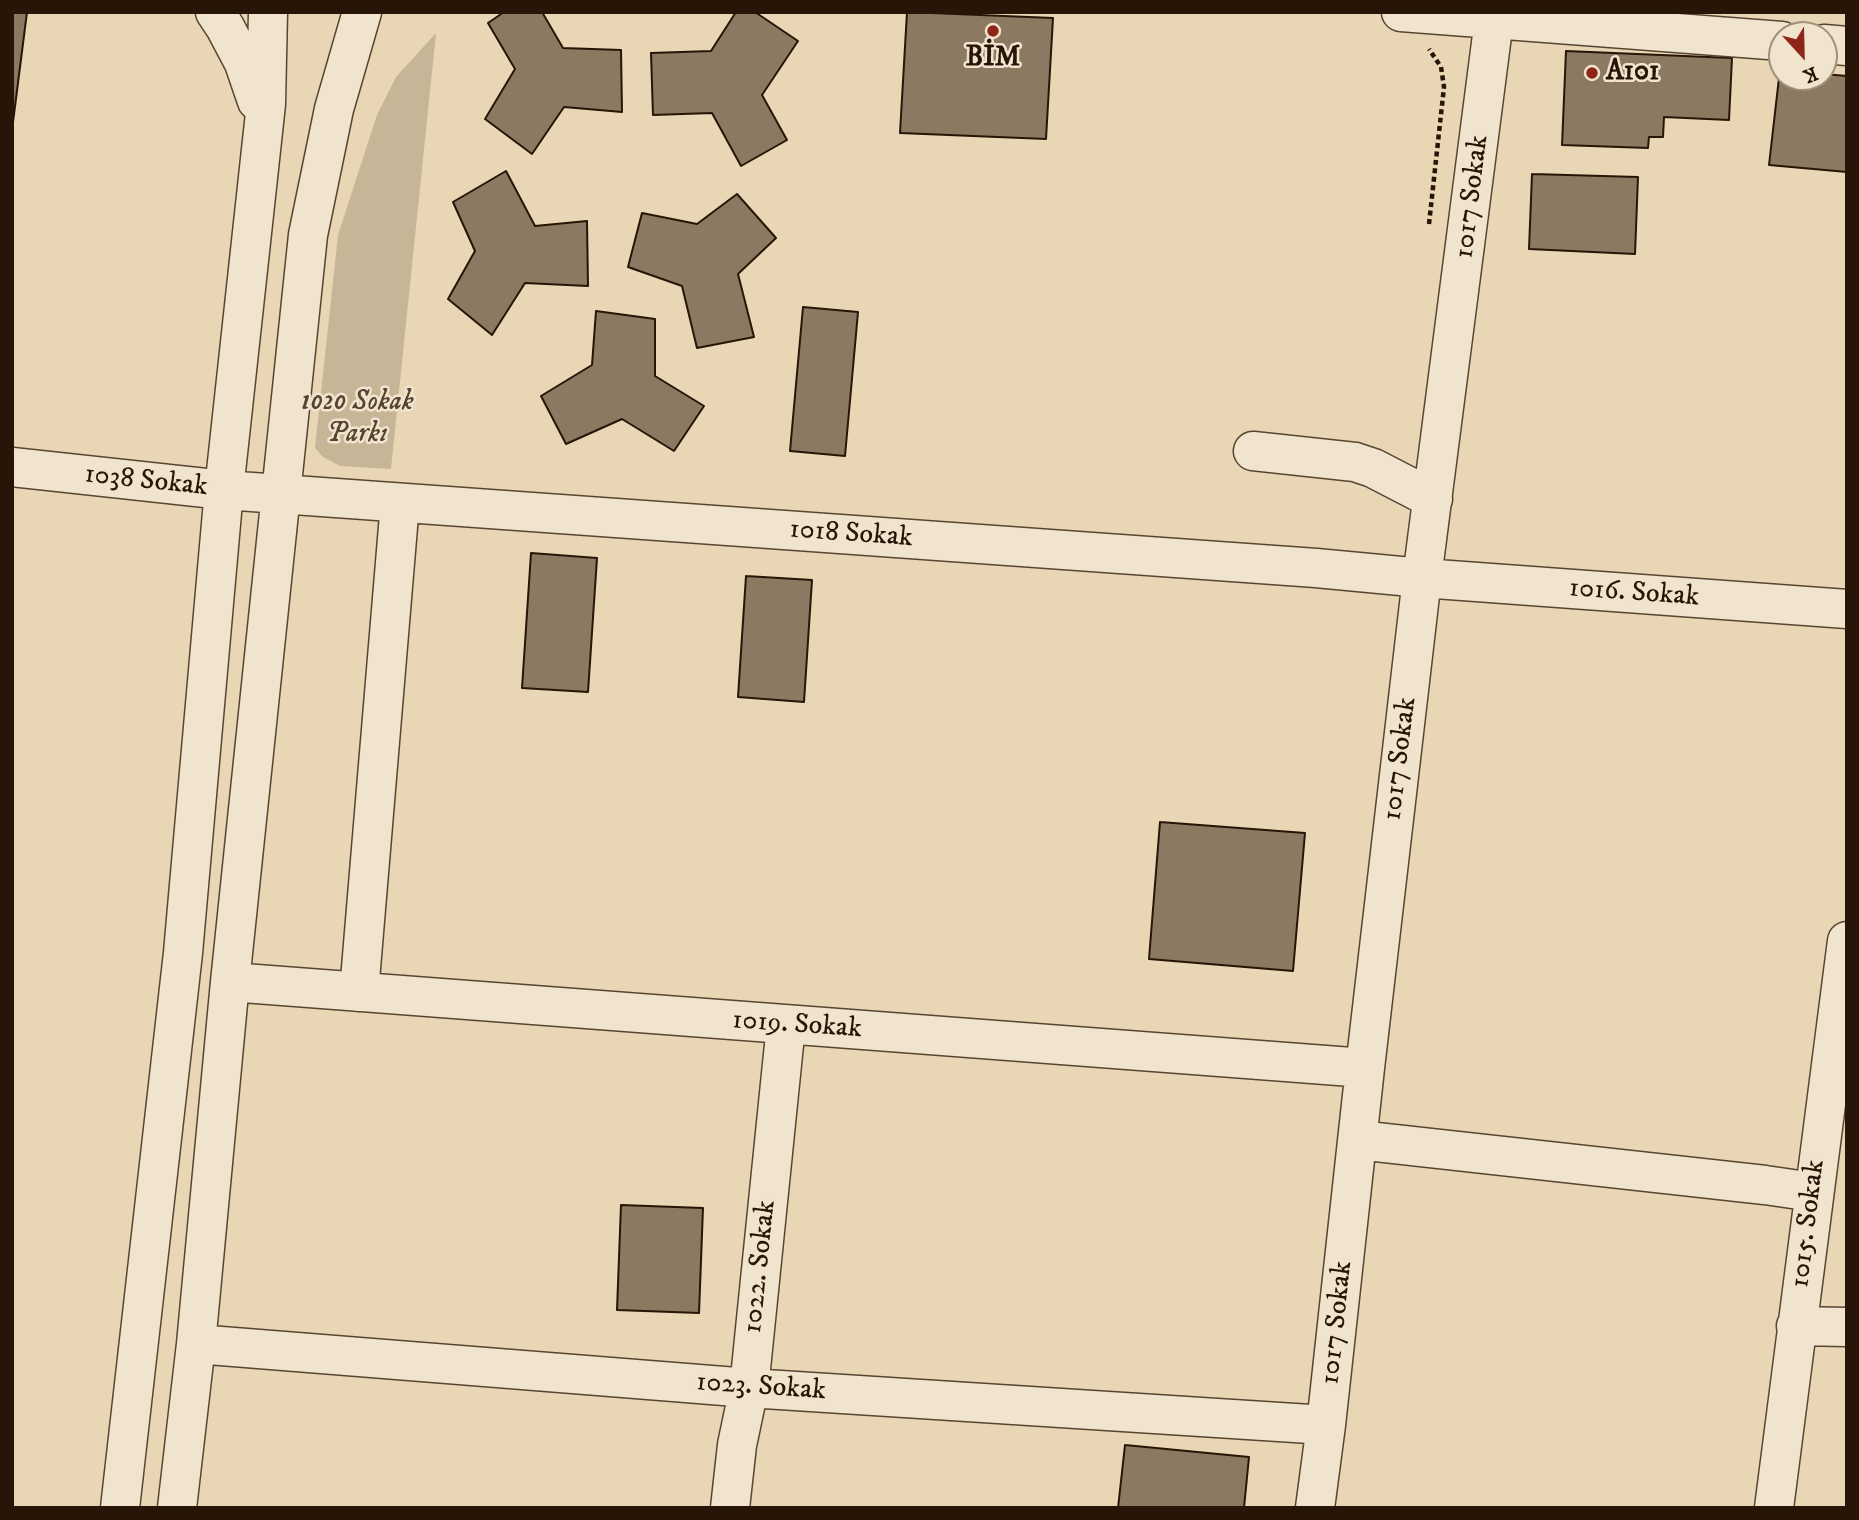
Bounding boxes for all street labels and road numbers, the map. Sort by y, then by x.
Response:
street label: 1017 Sokak [1449,133,1497,261]
street label: 1038 Sokak [83,459,209,505]
street label: 1018 Sokak [788,514,914,556]
street label: 1016. Sokak [1568,573,1700,615]
street label: 1017 Sokak [1377,695,1425,823]
street label: 1019. Sokak [731,1005,863,1047]
street label: 1015. Sokak [1784,1158,1834,1290]
street label: 1022. Sokak [737,1199,785,1335]
street label: 1017 Sokak [1315,1260,1361,1386]
street label: 1023. Sokak [695,1367,827,1409]

